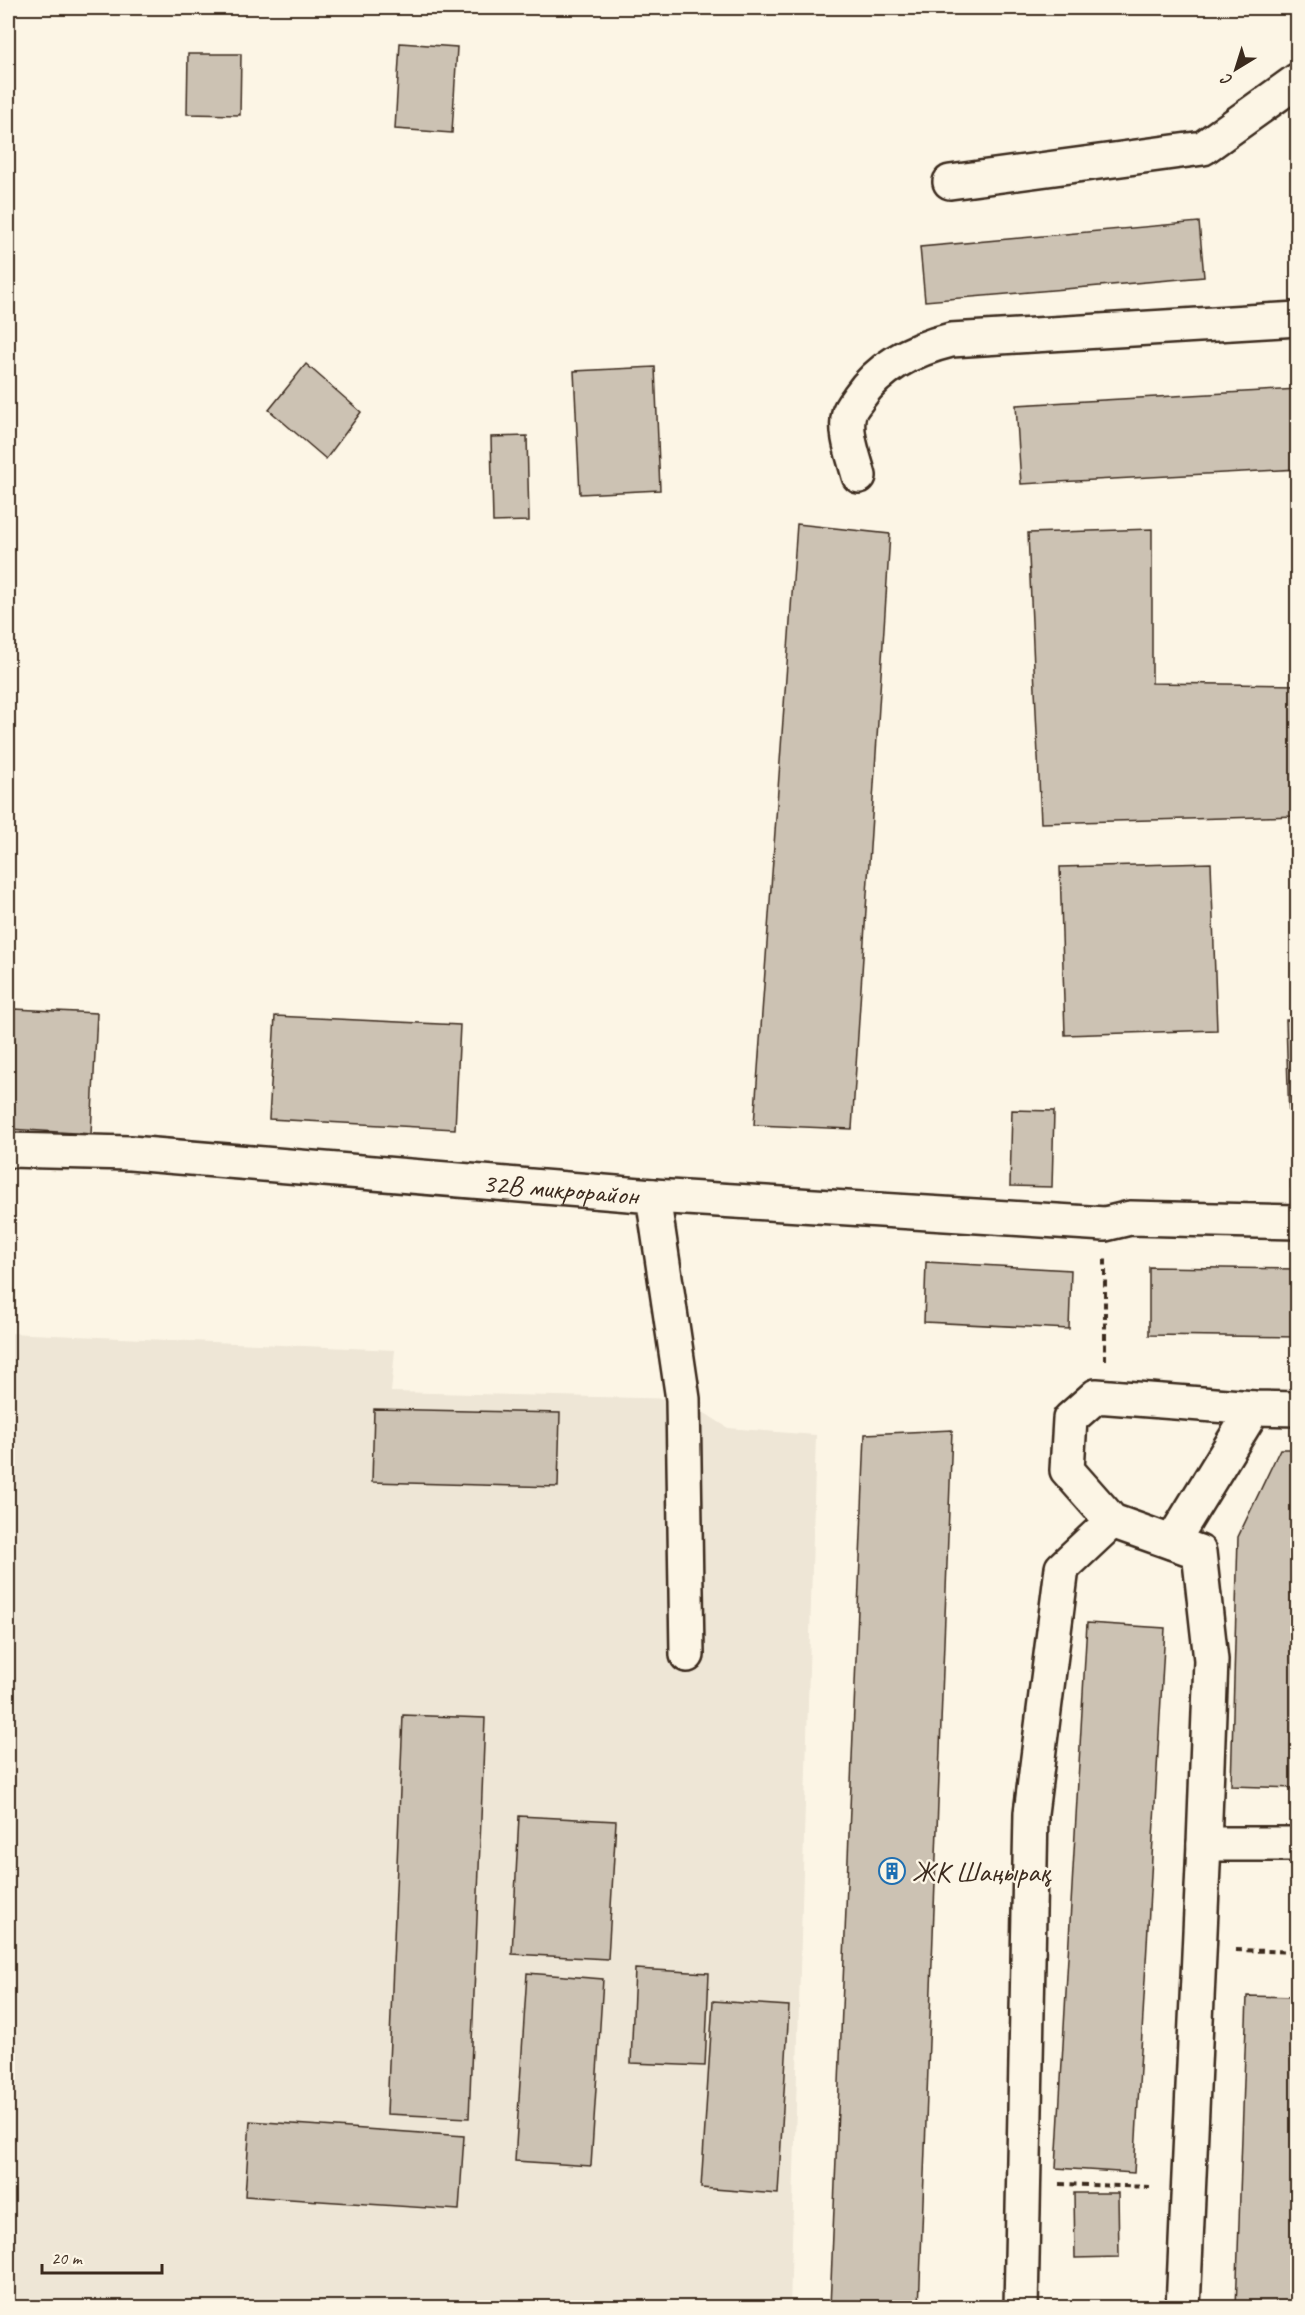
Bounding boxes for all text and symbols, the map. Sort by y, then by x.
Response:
north arrow [1206,39,1266,99]
text: С [1216,68,1237,90]
street label: 32В микрорайон [481,1165,641,1212]
place label: ЖК Шаңырақ [912,1854,1052,1889]
building icon: ЖК Шаңырақ [877,1856,907,1886]
scale bar [42,2237,162,2275]
text: 20 m [51,2247,84,2269]

